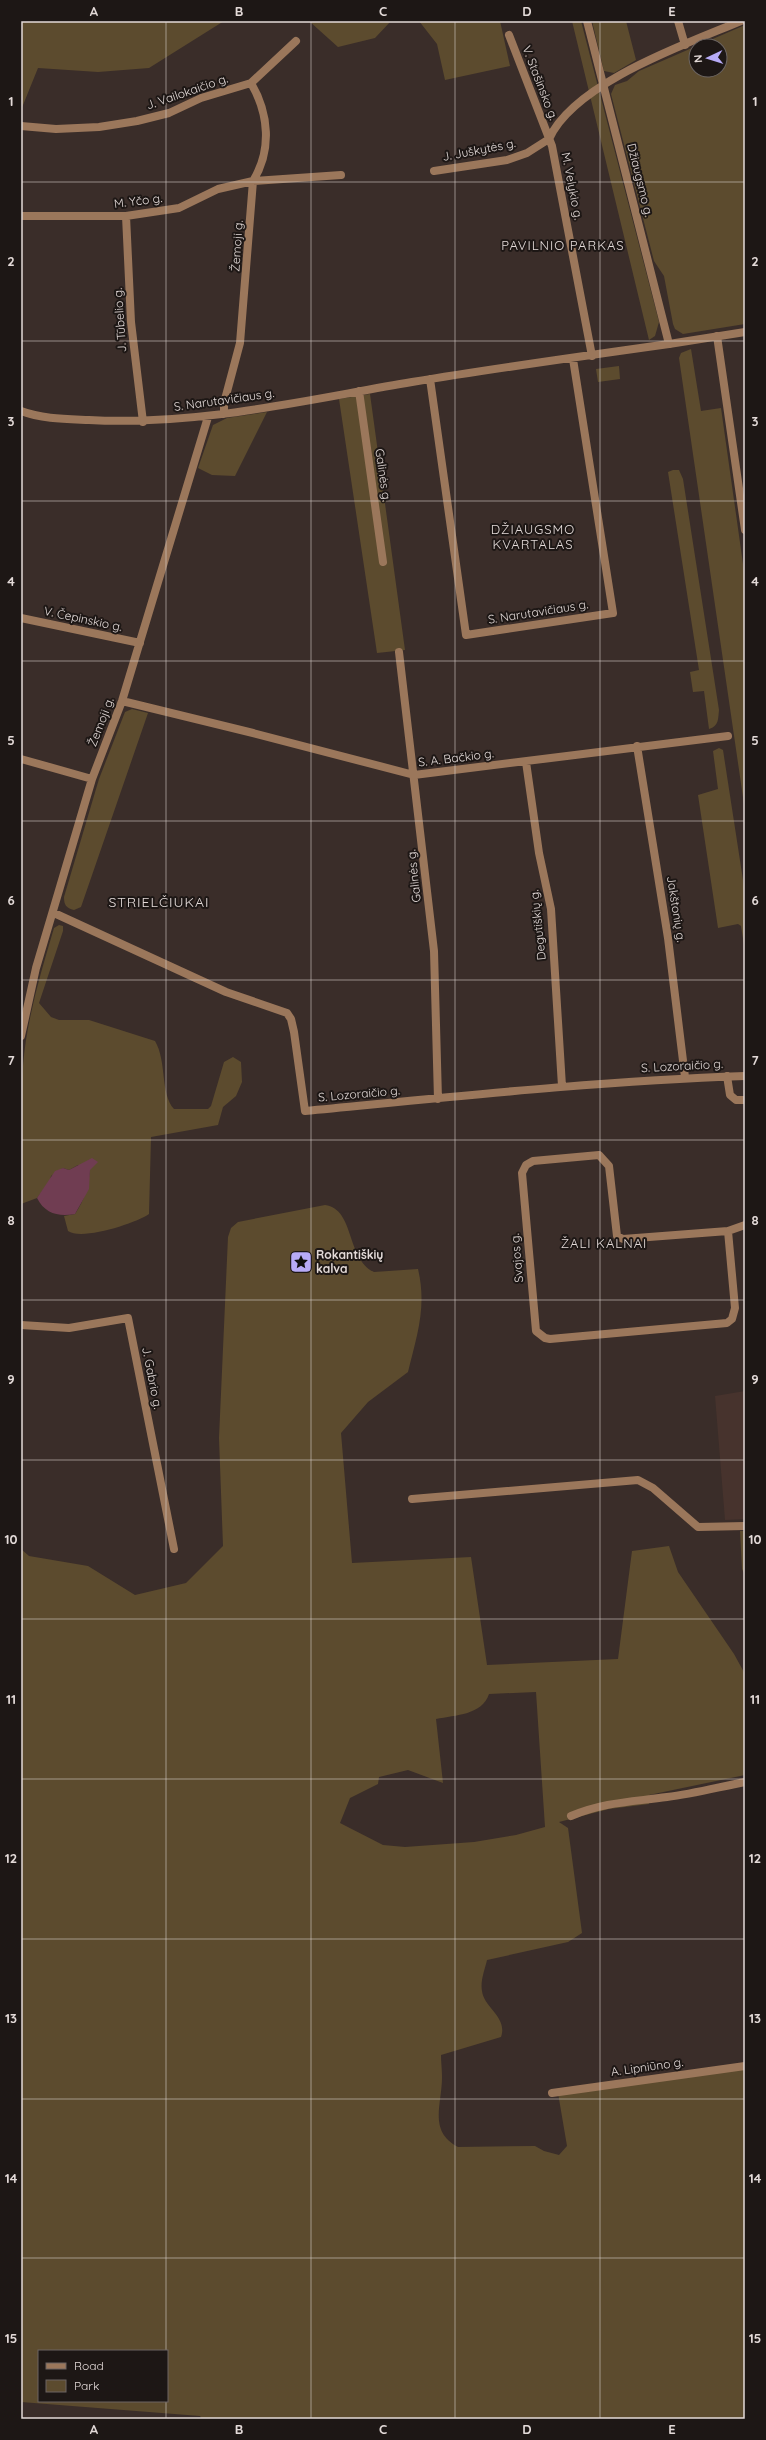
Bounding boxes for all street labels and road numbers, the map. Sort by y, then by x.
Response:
street label: V. Stašinsko g. [519,43,562,122]
street label: J. Vailokaičio g. [144,71,229,112]
street label: J. Juškytės g. [441,135,517,164]
street label: Džiaugsmo g. [624,142,657,218]
street label: M. Velykio g. [559,151,586,221]
street label: M. Yčo g. [113,190,163,211]
street label: Žemoji g. [227,220,246,272]
street label: J. Tūbelio g. [110,287,129,353]
street label: S. Narutavičiaus g. [173,385,275,414]
street label: Galinės g. [372,447,395,502]
street label: S. Narutavičiaus g. [487,596,589,627]
street label: V. Čepinskio g. [43,603,124,634]
street label: Žemoji g. [84,695,117,749]
street label: S. A. Bačkio g. [417,745,495,770]
street label: Galinės g. [403,849,424,903]
street label: Jakštonių g. [664,875,689,943]
street label: Degutiškių g. [526,889,549,961]
street label: S. Lozoraičio g. [641,1056,723,1075]
street label: S. Lozoraičio g. [318,1082,400,1105]
street label: Svajos g. [507,1233,526,1283]
street label: J. Gabrio g. [139,1346,166,1410]
street label: A. Lipniūno g. [610,2054,684,2079]

